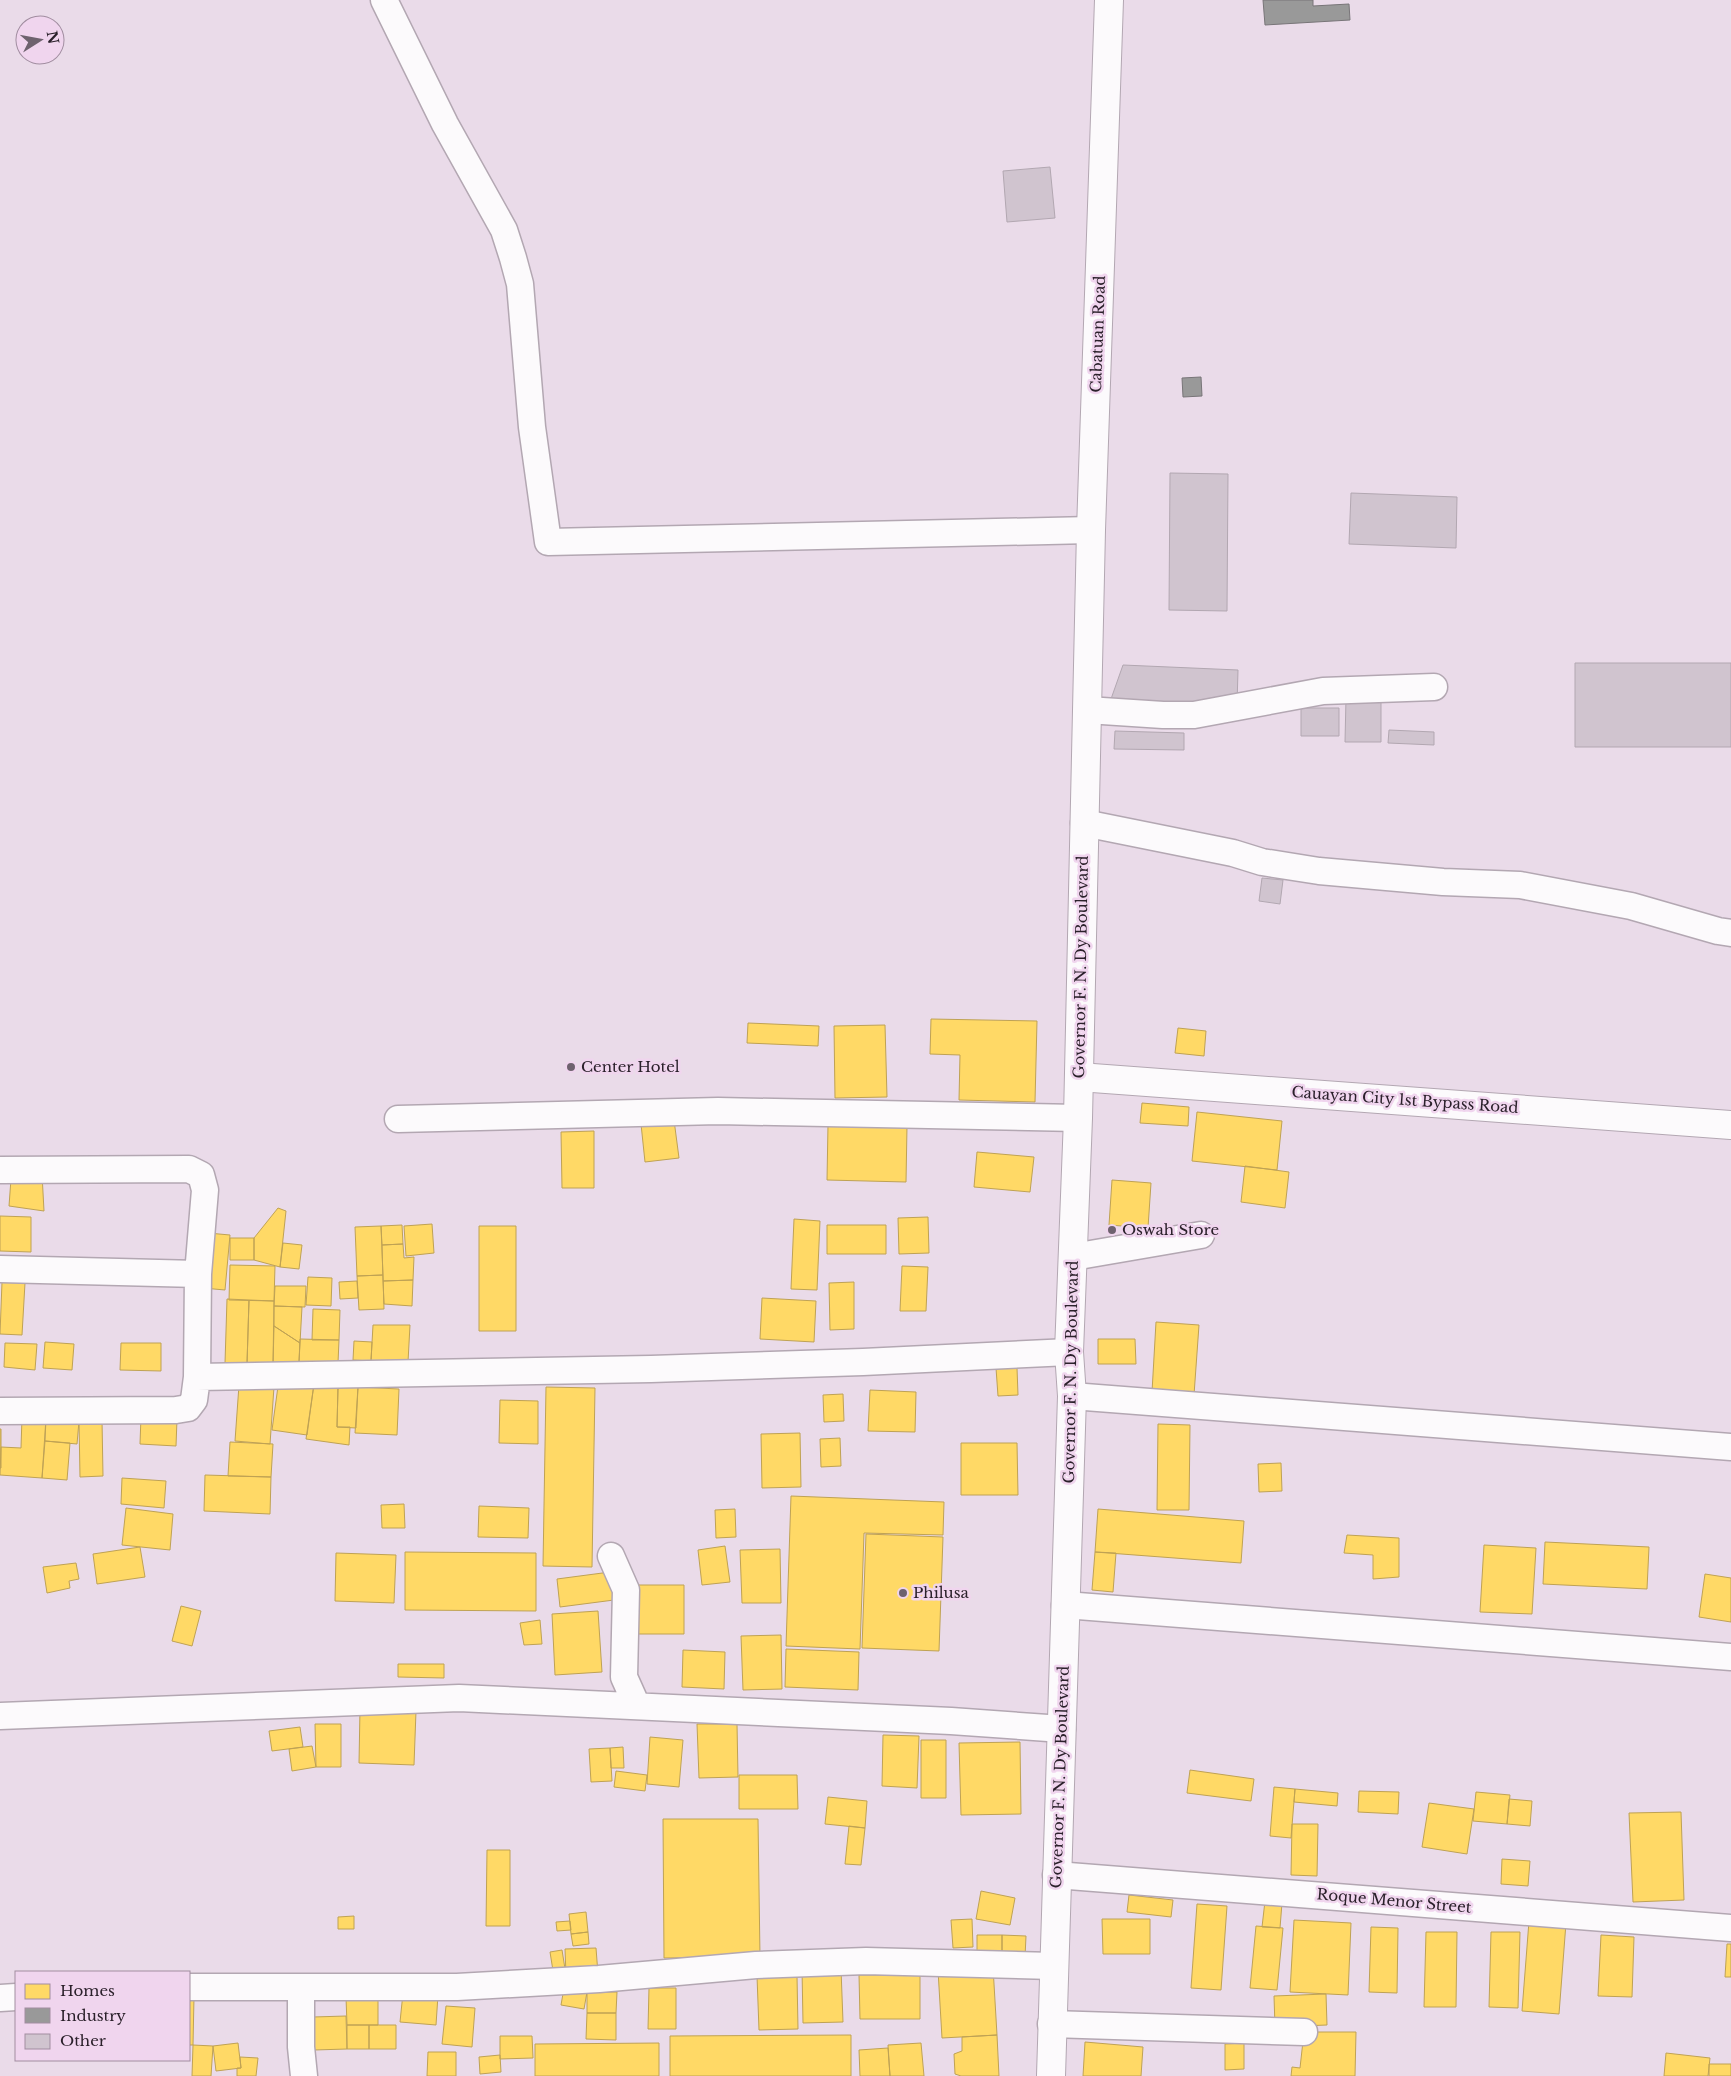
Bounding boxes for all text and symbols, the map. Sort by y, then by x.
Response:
north arrow [15,15,65,65]
text: N [43,29,63,46]
street label: Cabatuan Road [1086,275,1109,393]
street label: Governor F. N. Dy Boulevard [1069,855,1092,1079]
place label: Center Hotel [581,1057,680,1076]
marker: Center Hotel [565,1061,577,1073]
street label: Cauayan City 1st Bypass Road [1291,1082,1519,1117]
place label: Oswah Store [1122,1220,1219,1239]
marker: Oswah Store [1106,1224,1118,1236]
street label: Governor F. N. Dy Boulevard [1059,1260,1082,1484]
place label: Philusa [913,1583,969,1602]
marker: Philusa [897,1587,909,1599]
street label: Governor F. N. Dy Boulevard [1046,1665,1073,1889]
street label: Roque Menor Street [1316,1884,1472,1917]
legend [15,1971,190,2061]
text: Homes [60,1981,115,2000]
text: Industry [60,2006,126,2025]
text: Other [60,2031,107,2050]

